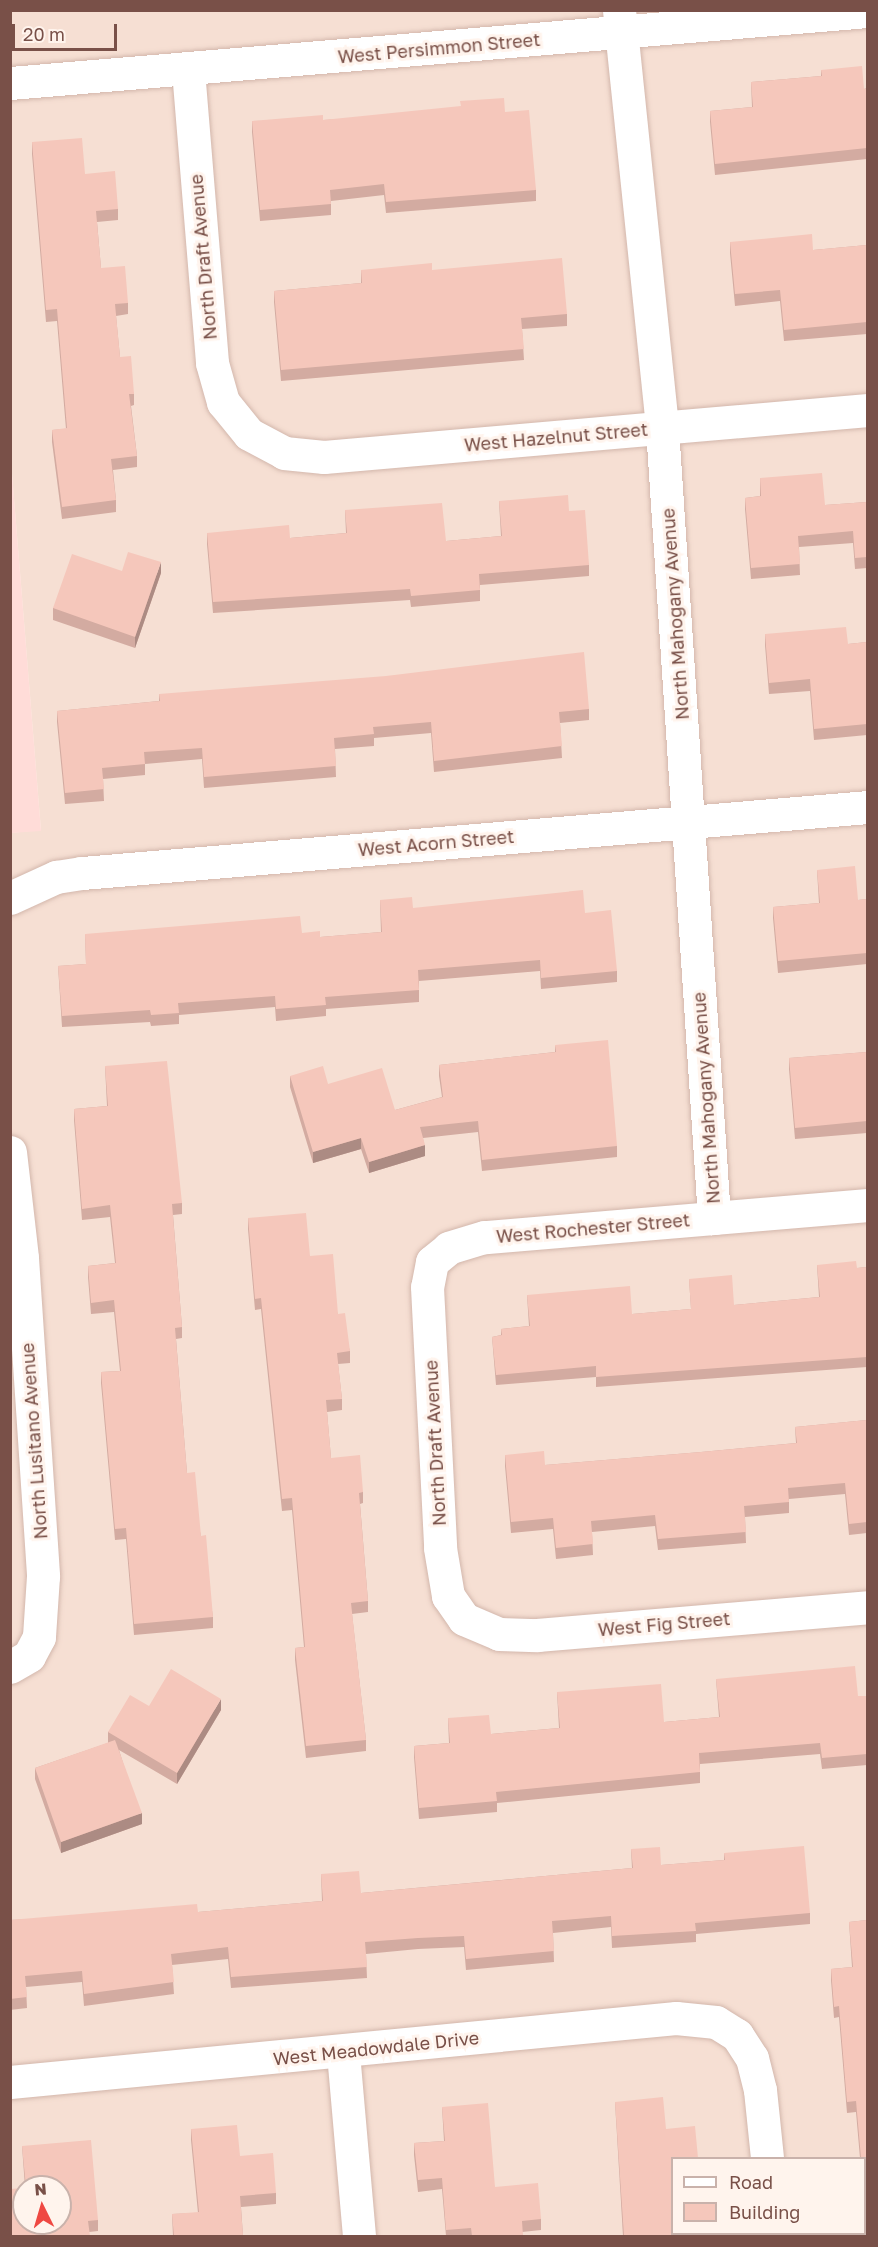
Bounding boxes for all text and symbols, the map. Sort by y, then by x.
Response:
scale bar [15,12,120,50]
text: 20 m [23,23,65,45]
street label: West Persimmon Street [337,28,541,68]
street label: North Draft Avenue [185,173,221,341]
street label: West Hazelnut Street [463,418,649,456]
street label: North Mahogany Avenue [657,507,693,721]
street label: West Acorn Street [357,825,515,861]
street label: North Mahogany Avenue [688,991,724,1205]
street label: West Rochester Street [495,1209,691,1247]
street label: North Lusitano Avenue [16,1342,52,1540]
street label: North Draft Avenue [420,1359,450,1527]
street label: West Fig Street [597,1607,731,1641]
street label: West Meadowdale Drive [272,2026,480,2070]
legend [671,2157,866,2235]
text: Road [729,2171,773,2193]
north arrow [12,2175,72,2235]
text: N [34,2179,48,2200]
text: Building [729,2201,800,2223]

